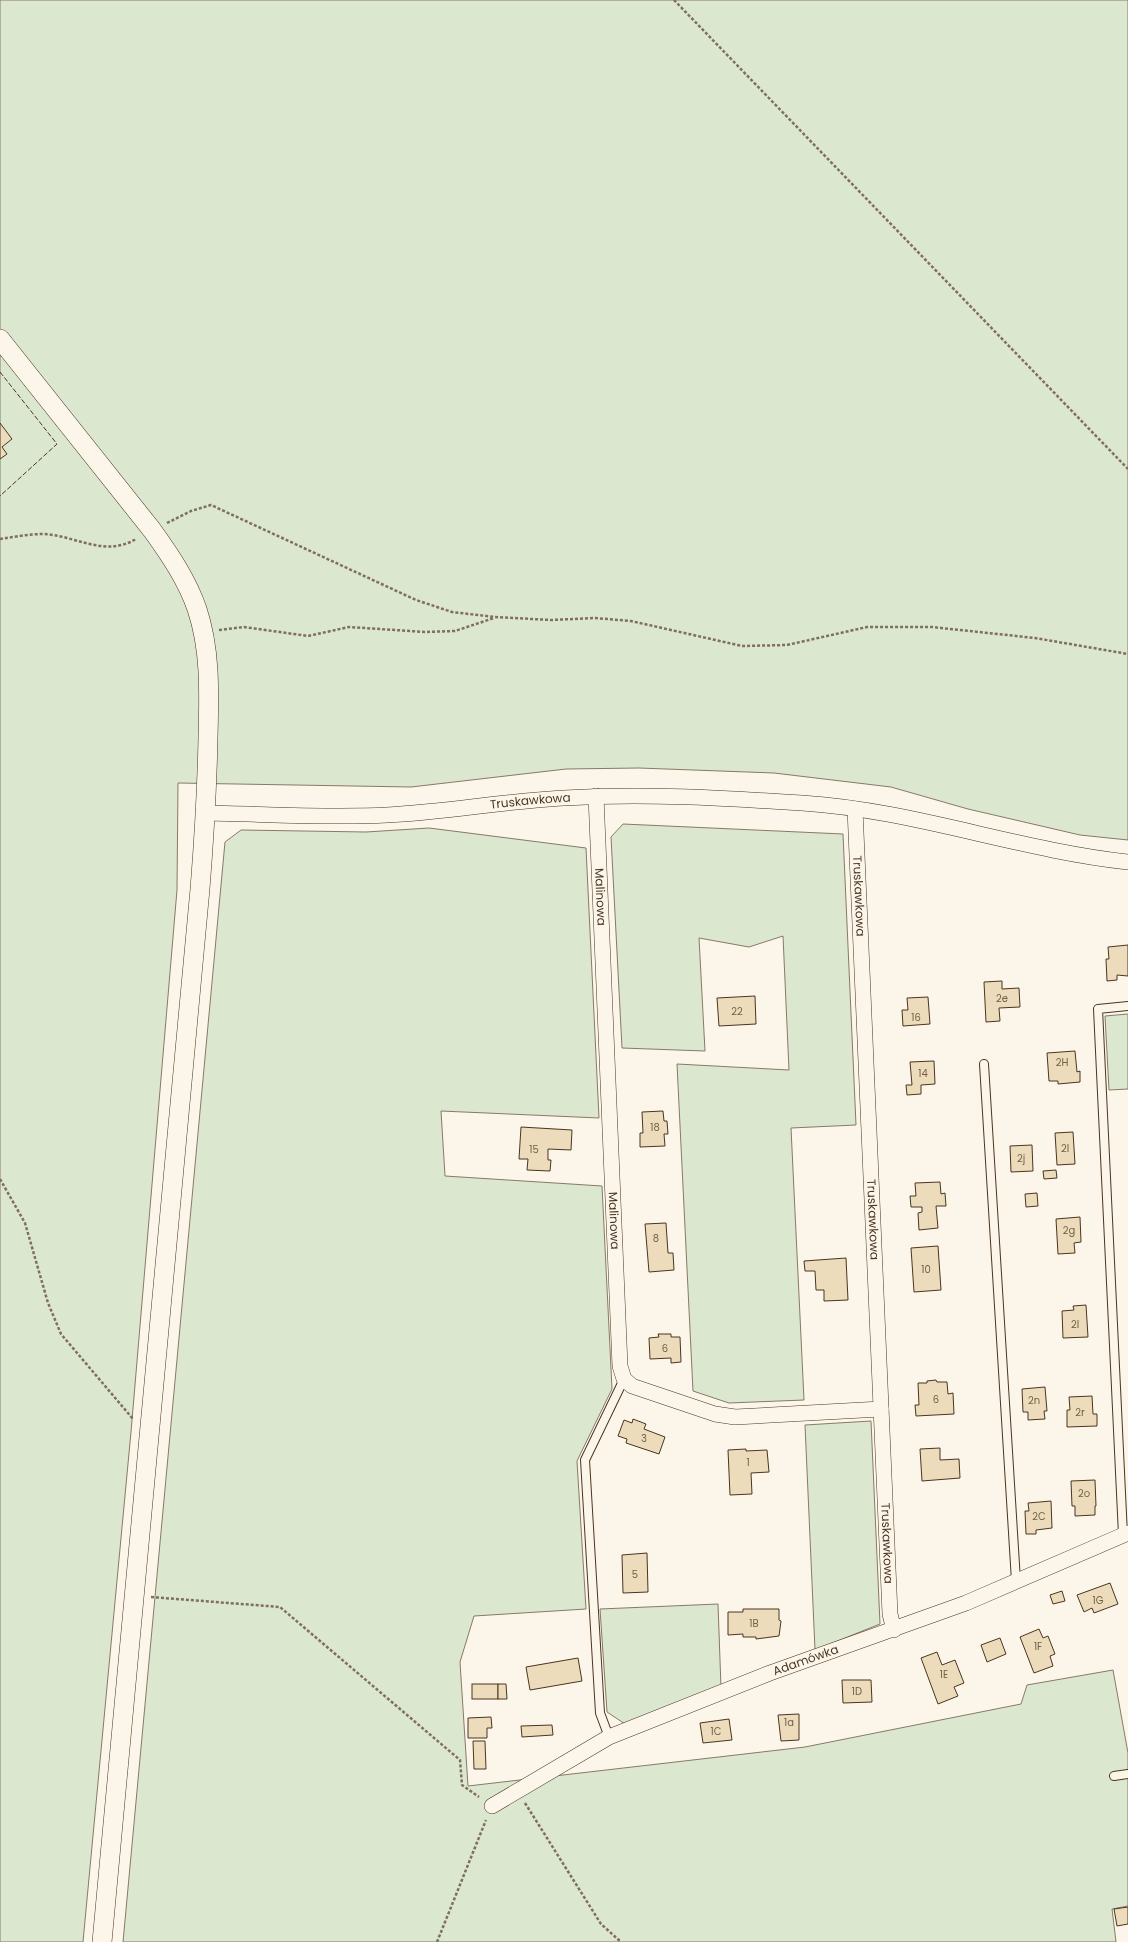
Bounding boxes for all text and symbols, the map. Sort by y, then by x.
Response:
street label: Truskawkowa [489,789,571,813]
street label: Truskawkowa [849,855,870,937]
street label: Malinowa [591,868,610,926]
house number: 2e [996,991,1008,1006]
house number: 22 [731,1004,743,1019]
house number: 16 [911,1010,921,1025]
house number: 2H [1056,1055,1068,1070]
house number: 14 [918,1066,928,1081]
house number: 18 [650,1120,660,1135]
house number: 2I [1061,1141,1069,1156]
house number: 15 [529,1142,539,1157]
house number: 2j [1017,1151,1025,1166]
street label: Truskawkowa [863,1179,884,1260]
street label: Malinowa [605,1191,624,1250]
house number: 2g [1063,1223,1075,1238]
house number: 8 [653,1231,659,1246]
house number: 10 [921,1262,931,1277]
house number: 2l [1071,1317,1079,1332]
house number: 6 [662,1341,668,1356]
house number: 6 [933,1392,939,1407]
house number: 2n [1028,1393,1040,1408]
house number: 2r [1075,1405,1085,1420]
house number: 3 [641,1431,647,1446]
house number: 1 [746,1455,750,1470]
house number: 2o [1078,1486,1090,1501]
street label: Truskawkowa [877,1502,898,1584]
house number: 2C [1032,1509,1046,1524]
house number: 5 [632,1567,638,1582]
house number: 1G [1093,1593,1104,1608]
house number: 1B [749,1616,759,1631]
house number: 1F [1034,1639,1042,1654]
street label: Adamówka [770,1640,841,1679]
house number: 1E [940,1667,948,1682]
house number: 1D [852,1684,862,1699]
house number: 1a [784,1715,794,1730]
house number: 1C [711,1724,722,1739]

